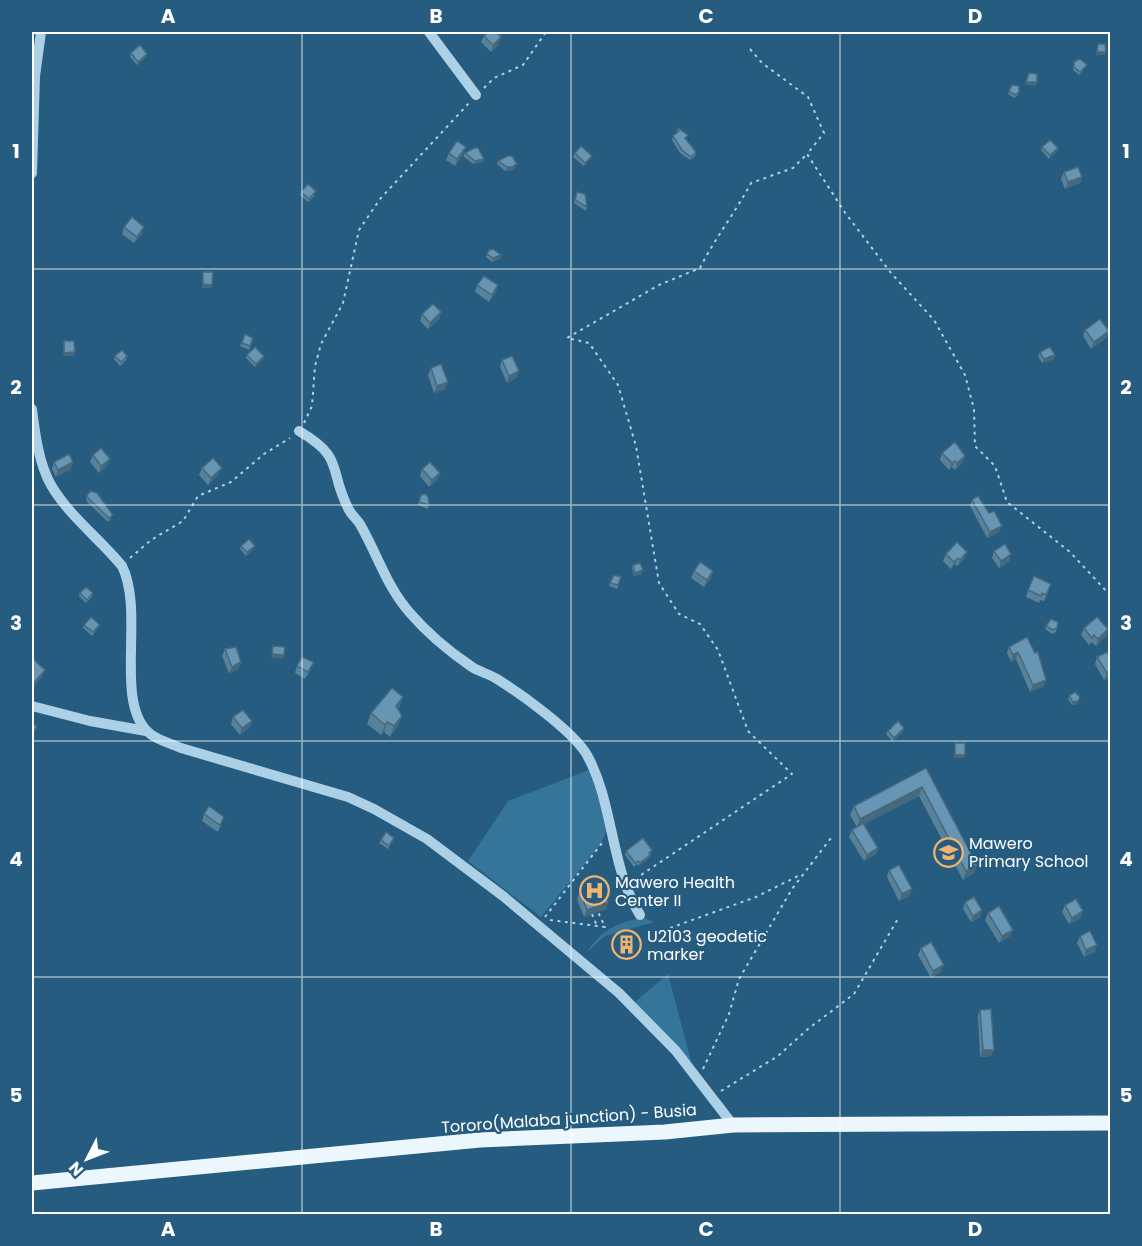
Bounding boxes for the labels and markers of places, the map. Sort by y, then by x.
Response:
place label: Mawero Primary School [969,832,1088,873]
school or university icon: Mawero Primary School [932,836,964,868]
place label: Mawero Health Center II [615,871,735,912]
hospital icon: Mawero Health Center II [578,875,610,907]
place label: U2103 geodetic marker [647,925,767,966]
building icon: U2103 geodetic marker [610,929,642,961]

